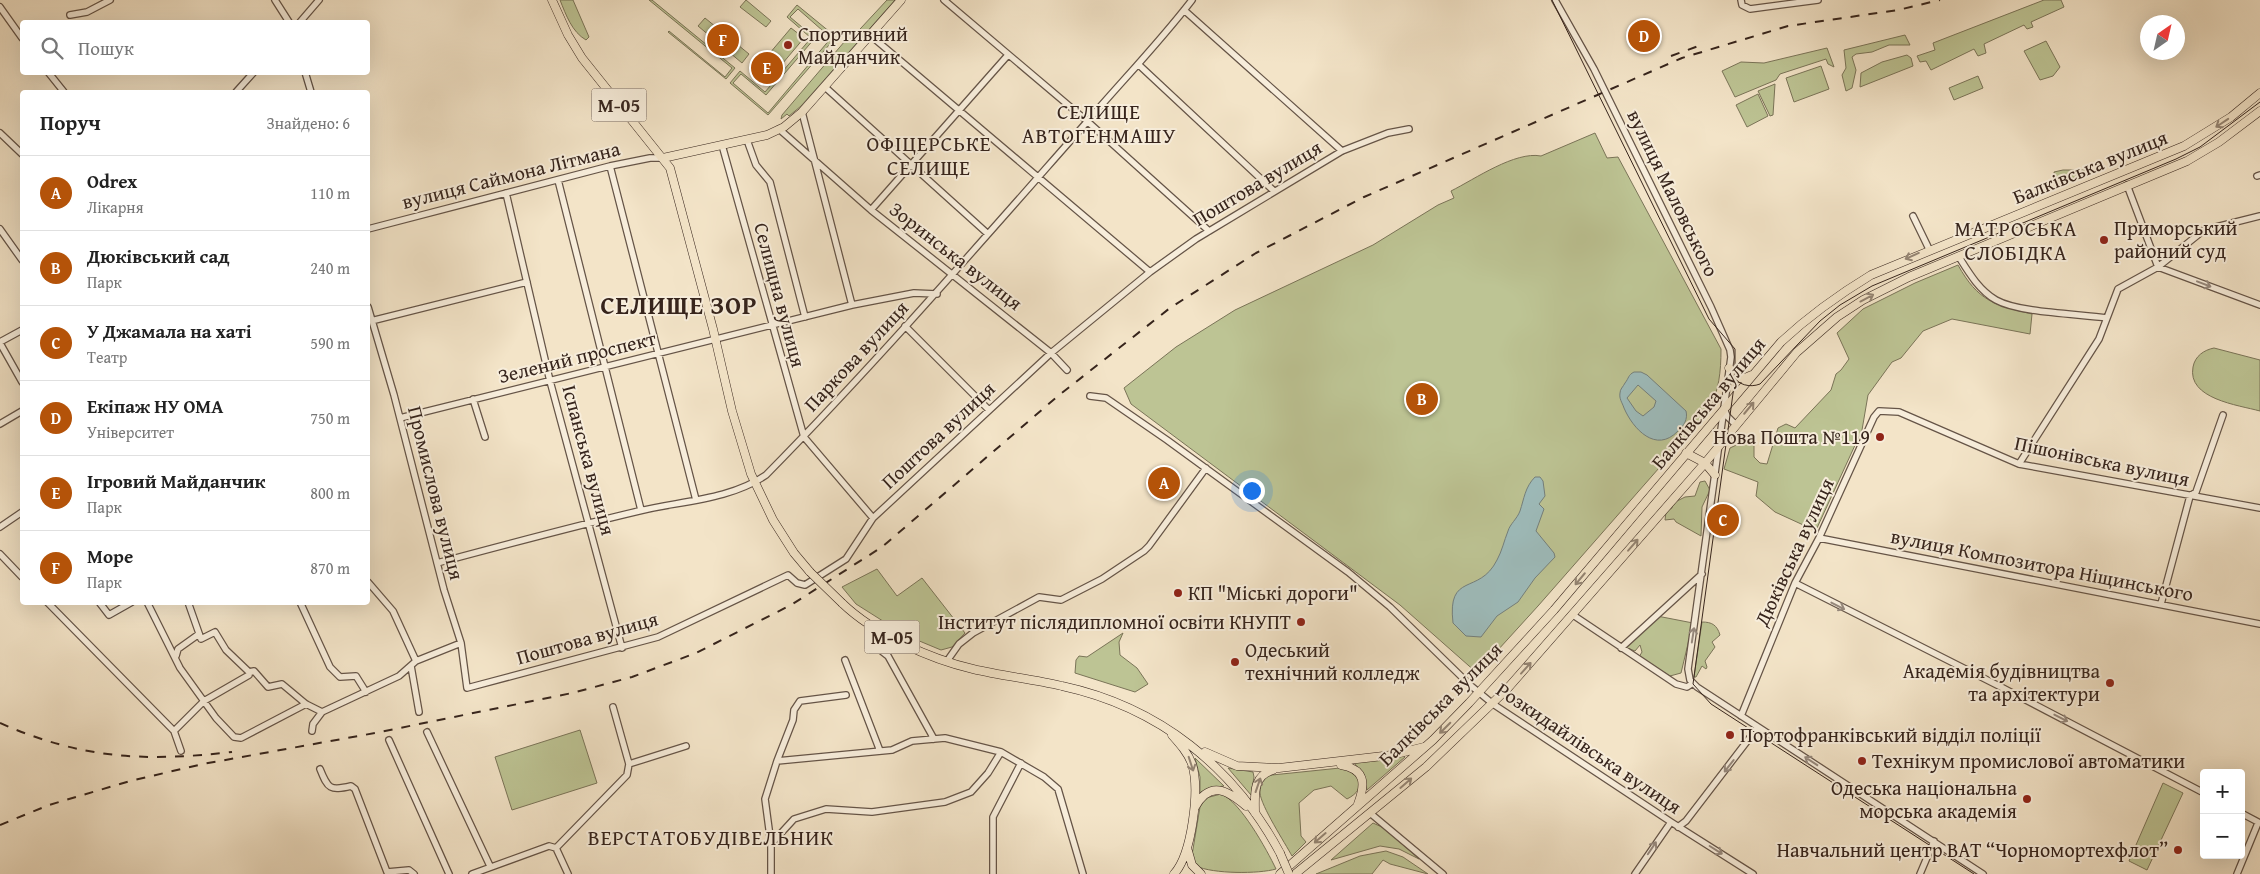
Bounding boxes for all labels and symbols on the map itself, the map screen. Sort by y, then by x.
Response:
north arrow [2140,15,2185,60]
pin: D [1628,17,1660,55]
place label: Спортивний Майданчик [798,19,908,71]
pin: F [707,21,739,59]
marker: Спортивний Майданчик [782,39,794,51]
pin: E [751,49,783,87]
road number: М-05 [592,88,646,122]
district label: СЕЛИЩЕ АВТОГЕНМАШУ [1022,96,1176,151]
street label: вулиця Маловського [1620,104,1727,281]
one-way arrow [2215,118,2229,128]
street label: Балківська вулиця [2008,122,2172,211]
district label: ОФІЦЕРСЬКЕ СЕЛИЩЕ [867,128,991,183]
street label: вулиця Саймона Літмана [399,133,624,216]
street label: Поштова вулиця [1187,133,1327,233]
street label: Зоринська вулиця [884,194,1029,317]
district label: МАТРОСЬКА СЛОБІДКА [1955,213,2077,268]
place label: Приморський районий суд [2114,213,2238,265]
street label: Селищна вулиця [747,219,814,370]
marker: Приморський районий суд [2098,234,2110,246]
one-way arrow [1905,253,1920,262]
one-way arrow [2196,280,2211,289]
district label: СЕЛИЩЕ ЗОР [600,287,758,323]
one-way arrow [1859,293,1874,302]
street label: Паркова вулиця [797,294,915,417]
street label: Зелений проспект [495,323,659,390]
street label: Балківська вулиця [1644,330,1772,475]
street label: Поштова вулиця [874,374,1001,495]
pin: B [1406,380,1438,418]
street label: Іспанська вулиця [555,382,623,538]
one-way arrow [1744,402,1755,415]
street label: Промислова вулиця [401,403,472,583]
place label: Нова Пошта №119 [1713,422,1870,451]
street label: Пішонівська вулиця [2012,428,2192,493]
marker: Нова Пошта №119 [1874,431,1886,443]
pin: A [1148,464,1180,502]
street label: Дюківська вулиця [1746,473,1841,631]
your location [1239,478,1265,504]
pin: C [1707,501,1739,539]
street label: вулиця Композитора Ніщинського [1888,521,2196,608]
one-way arrow [1627,539,1639,552]
one-way arrow [1574,573,1585,586]
place label: КП "Міські дороги" [1188,578,1358,607]
marker: КП "Міські дороги" [1172,587,1184,599]
one-way arrow [1830,602,1845,611]
street label: Поштова вулиця [513,603,661,672]
place label: Інститут післядипломної освіти КНУПТ [938,607,1291,636]
marker: Інститут післядипломної освіти КНУПТ [1295,616,1307,628]
road number: М-05 [864,620,920,654]
one-way arrow [1689,628,1699,644]
place label: Одеський технічний колледж [1245,635,1420,687]
street label: Балківська вулиця [1371,635,1508,772]
marker: Одеський технічний колледж [1229,656,1241,668]
place label: Академія будівництва та архітектури [1903,656,2100,708]
one-way arrow [1520,661,1532,674]
street label: Розкидайлівська вулиця [1491,675,1688,820]
marker: Академія будівництва та архітектури [2104,677,2116,689]
one-way arrow [2054,713,2069,723]
place label: Портофранківський відділ поліції [1740,720,2041,749]
one-way arrow [1439,722,1451,734]
marker: Портофранківський відділ поліції [1724,729,1736,741]
place label: Технікум промислової автоматики [1872,746,2185,775]
marker: Технікум промислової автоматики [1856,755,1868,767]
one-way arrow [1187,756,1197,772]
one-way arrow [1804,756,1818,766]
one-way arrow [1724,759,1734,773]
place label: Одеська національна морська академія [1831,773,2017,825]
one-way arrow [1254,778,1263,793]
one-way arrow [1400,778,1413,789]
marker: Одеська національна морська академія [2021,793,2033,805]
district label: ВЕРСТАТОБУДІВЕЛЬНИК [588,822,834,853]
one-way arrow [1314,832,1327,844]
place label: Навчальний центр ВАТ “Чорномортехфлот” [1777,835,2168,864]
one-way arrow [1647,841,1658,855]
marker: Навчальний центр ВАТ “Чорномортехфлот” [2172,844,2184,856]
one-way arrow [1708,846,1722,856]

